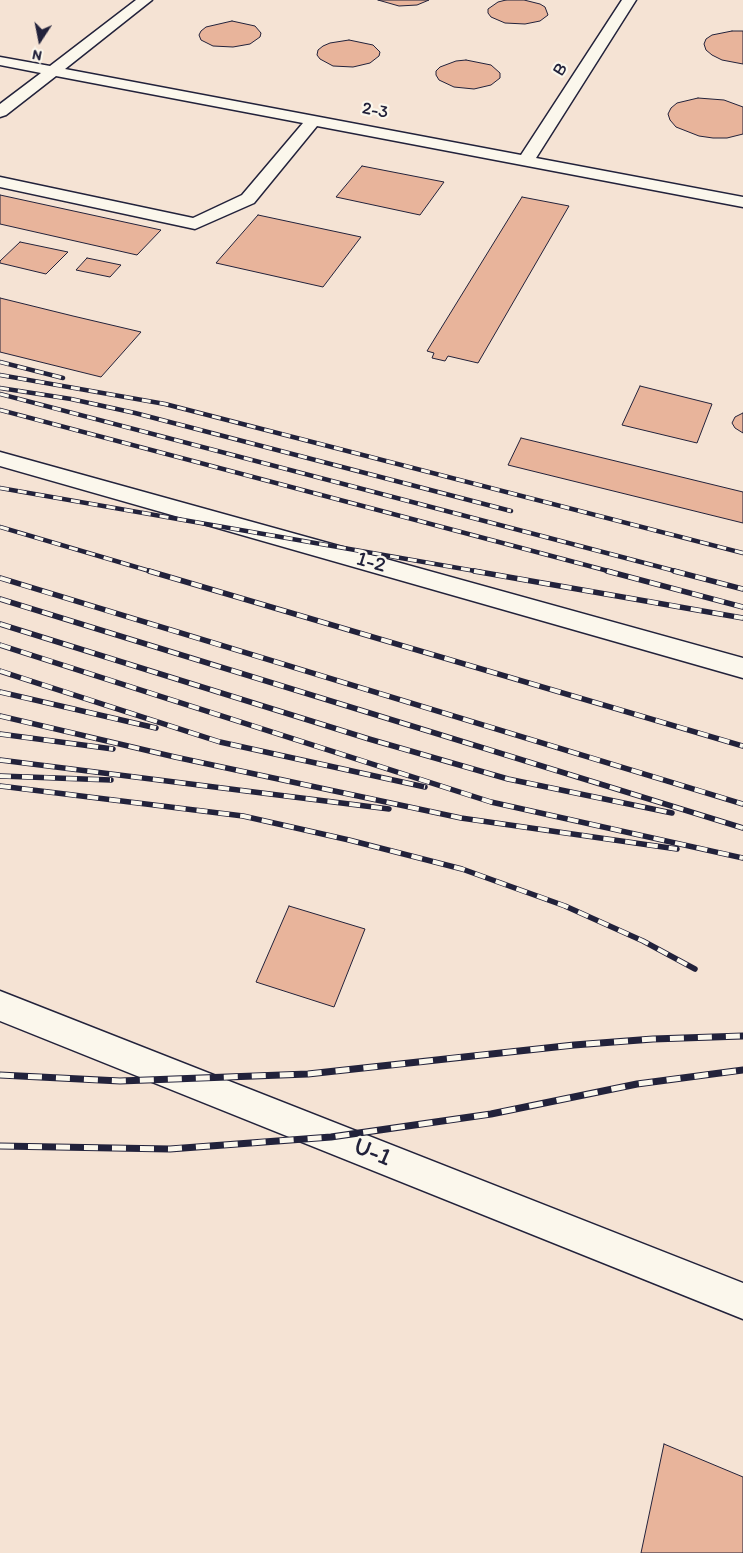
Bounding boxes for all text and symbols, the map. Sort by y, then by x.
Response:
north arrow [15,15,65,65]
text: N [31,46,43,64]
street label: B [549,59,573,81]
street label: 2-3 [360,98,390,124]
street label: 1-2 [353,547,389,579]
street label: U-1 [349,1132,395,1174]

